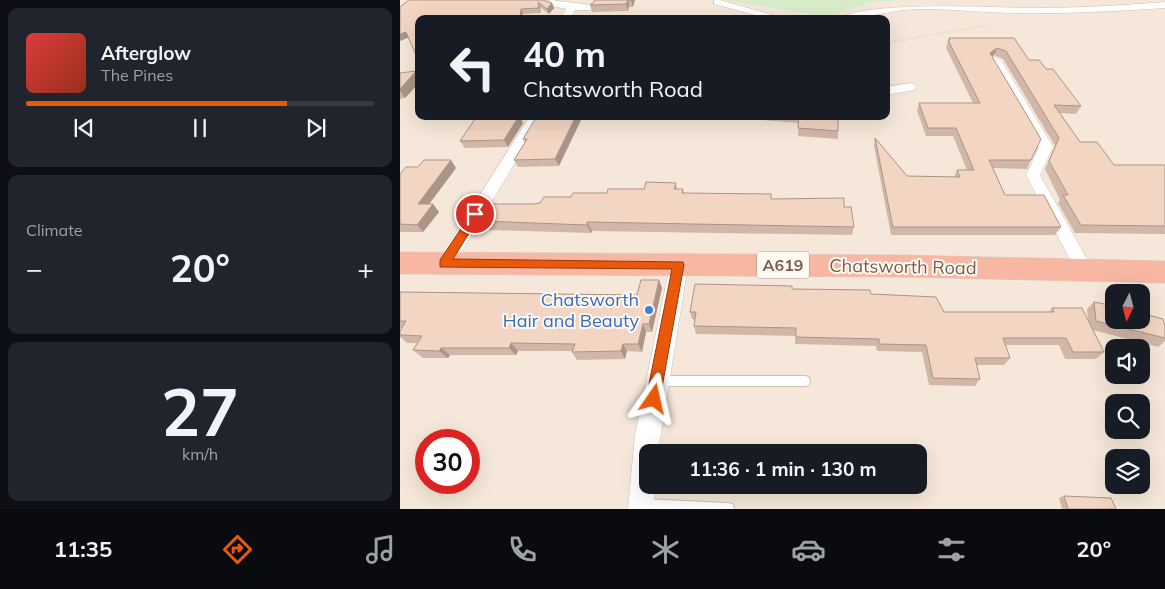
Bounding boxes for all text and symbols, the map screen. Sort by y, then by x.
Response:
text: 40 m [523,32,606,76]
icon: left [440,35,505,100]
text: Afterglow [101,41,191,65]
text: The Pines [101,65,173,85]
text: Chatsworth Road [523,75,703,103]
icon: previous [70,114,98,142]
icon: pause [186,114,214,142]
icon: next [302,114,330,142]
pin [454,193,496,235]
icon: arrive [461,200,489,228]
text: Climate [26,220,82,240]
text: 20° [170,244,230,292]
text: − [26,251,43,286]
text: + [357,251,374,286]
road number: A619 [757,252,809,278]
street label: Chatsworth Road [829,254,977,279]
north arrow [1105,284,1150,329]
map controls [1105,284,1150,494]
place label: Chatsworth Hair and Beauty [503,288,639,332]
marker: Chatsworth Hair and Beauty [643,304,655,316]
button: sound [1105,339,1150,384]
text: 27 [161,371,239,452]
position arrow [627,372,679,424]
button: search [1105,394,1150,439]
speed limit sign: 30 [415,429,480,494]
text: km/h [182,444,218,464]
button: layers [1105,449,1150,494]
text: 11:36 · 1 min · 130 m [689,457,877,481]
icon: directions [220,532,255,567]
icon: music [363,532,398,567]
icon: phone [505,532,540,567]
icon: climate [648,532,683,567]
icon: car [791,532,826,567]
icon: filters [934,532,969,567]
text: 11:35 [54,535,112,563]
text: 20° [1076,535,1111,563]

